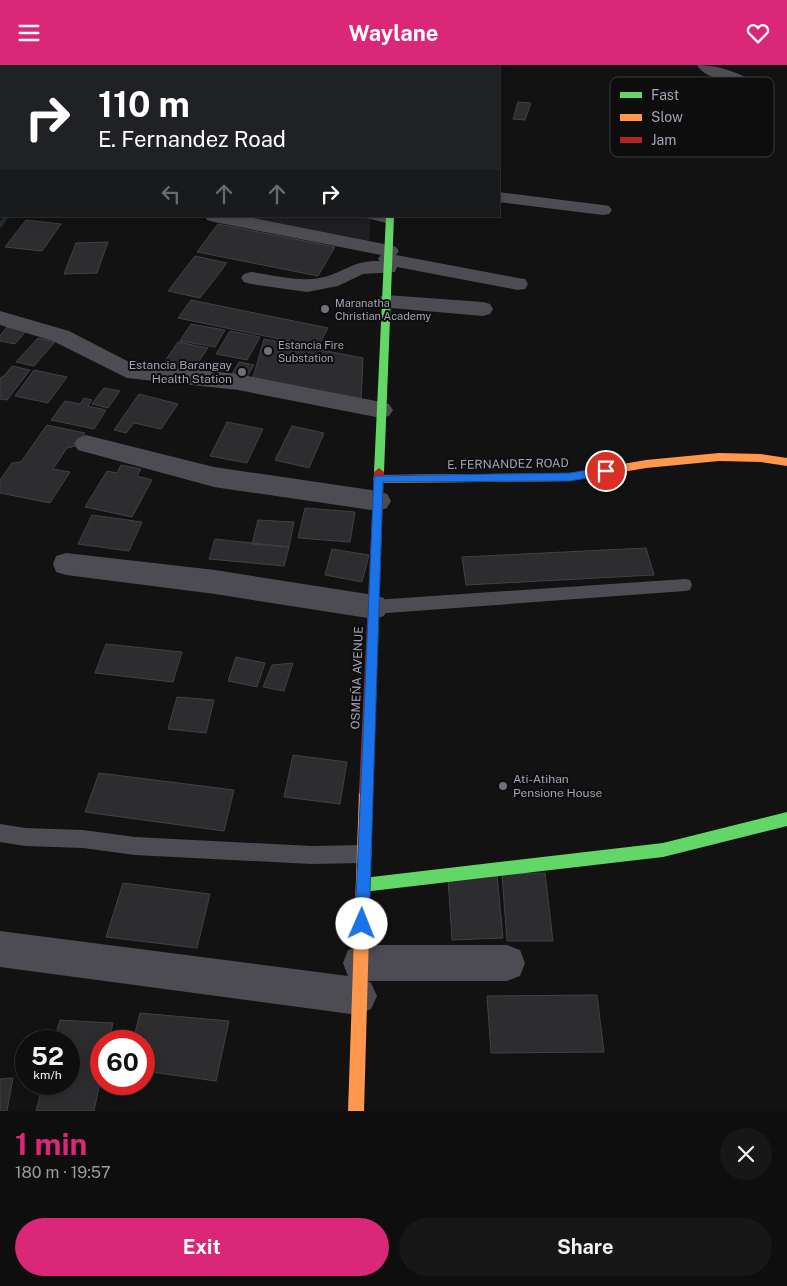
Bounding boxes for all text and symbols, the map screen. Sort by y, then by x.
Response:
icon: menu [15,19,43,47]
icon: heart [744,19,772,47]
text: Waylane [349,20,438,46]
legend [610,77,774,157]
text: 110 m [98,84,190,125]
icon: right [15,85,80,150]
text: Fast [651,87,679,103]
text: Slow [651,109,683,125]
text: E. Fernandez Road [98,126,286,152]
text: Jam [651,132,676,148]
icon: left [157,180,185,208]
icon: ahead [210,180,238,208]
icon: ahead [263,180,291,208]
icon: right [316,180,344,208]
place label: Maranatha Christian Academy [335,297,431,322]
marker: Maranatha Christian Academy [319,303,331,315]
place label: Estancia Fire Substation [278,339,344,364]
marker: Estancia Fire Substation [262,345,274,357]
place label: Estancia Barangay Health Station [129,358,233,386]
marker: Estancia Barangay Health Station [236,366,248,378]
pin [585,450,627,492]
street label: E. FERNANDEZ ROAD [447,456,569,472]
icon: arrive [592,457,620,485]
street label: OSMEÑA AVENUE [348,626,366,730]
place label: Ati-Atihan Pensione House [513,772,602,800]
marker: Ati-Atihan Pensione House [497,780,509,792]
position arrow [335,897,387,949]
speed limit sign: 60 [90,1030,155,1095]
text: 52 [31,1041,64,1071]
text: km/h [33,1068,62,1082]
text: 1 min [15,1126,87,1162]
button: close [720,1128,772,1180]
text: 180 m · 19:57 [15,1163,111,1182]
button: Exit [15,1218,389,1276]
button: Share [399,1218,772,1276]

